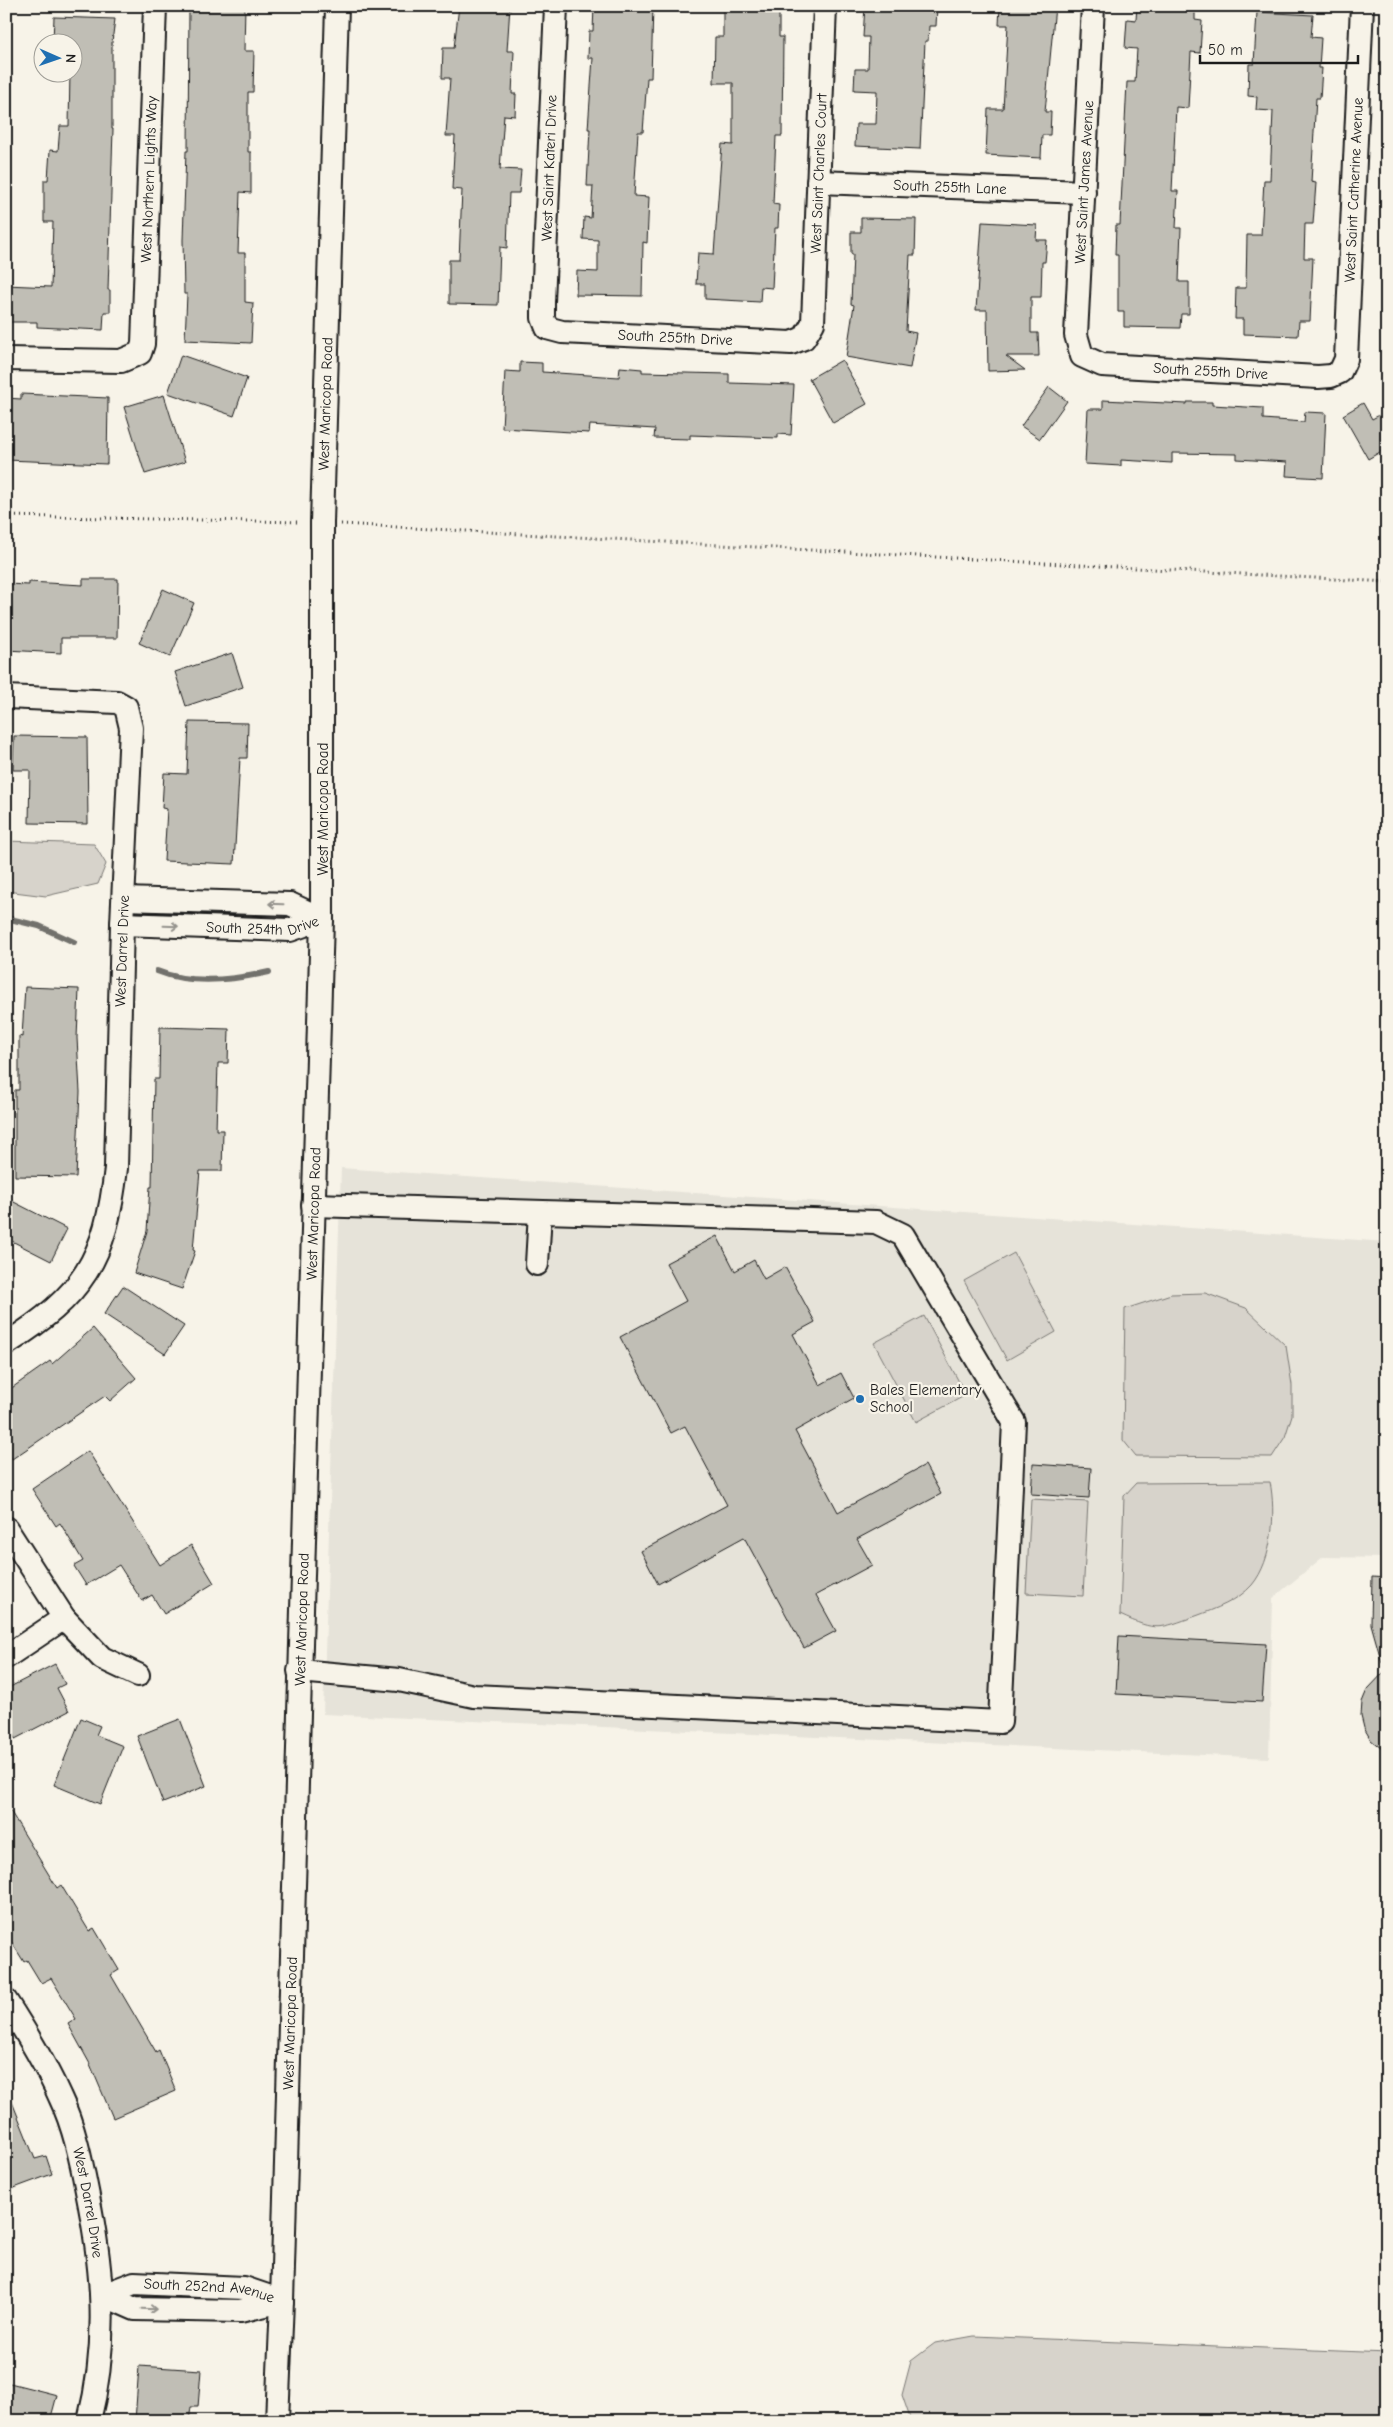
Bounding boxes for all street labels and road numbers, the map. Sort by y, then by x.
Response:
street label: West Saint Charles Court [807,92,831,254]
street label: West Saint Kateri Drive [537,94,561,241]
street label: West Northern Lights Way [137,95,161,263]
street label: West Saint Catherine Avenue [1340,97,1367,283]
street label: West Saint James Avenue [1071,99,1097,264]
street label: South 255th Lane [893,176,1007,198]
street label: South 255th Drive [617,326,734,349]
street label: West Maricopa Road [315,337,336,471]
street label: South 255th Drive [1153,359,1269,383]
street label: West Maricopa Road [314,743,332,875]
street label: West Darrel Drive [111,894,133,1007]
street label: South 254th Drive [206,912,322,939]
street label: West Maricopa Road [303,1147,324,1280]
street label: West Maricopa Road [291,1553,313,1686]
street label: West Maricopa Road [279,1956,301,2090]
street label: West Darrel Drive [69,2146,107,2259]
street label: South 252nd Avenue [143,2274,277,2307]

